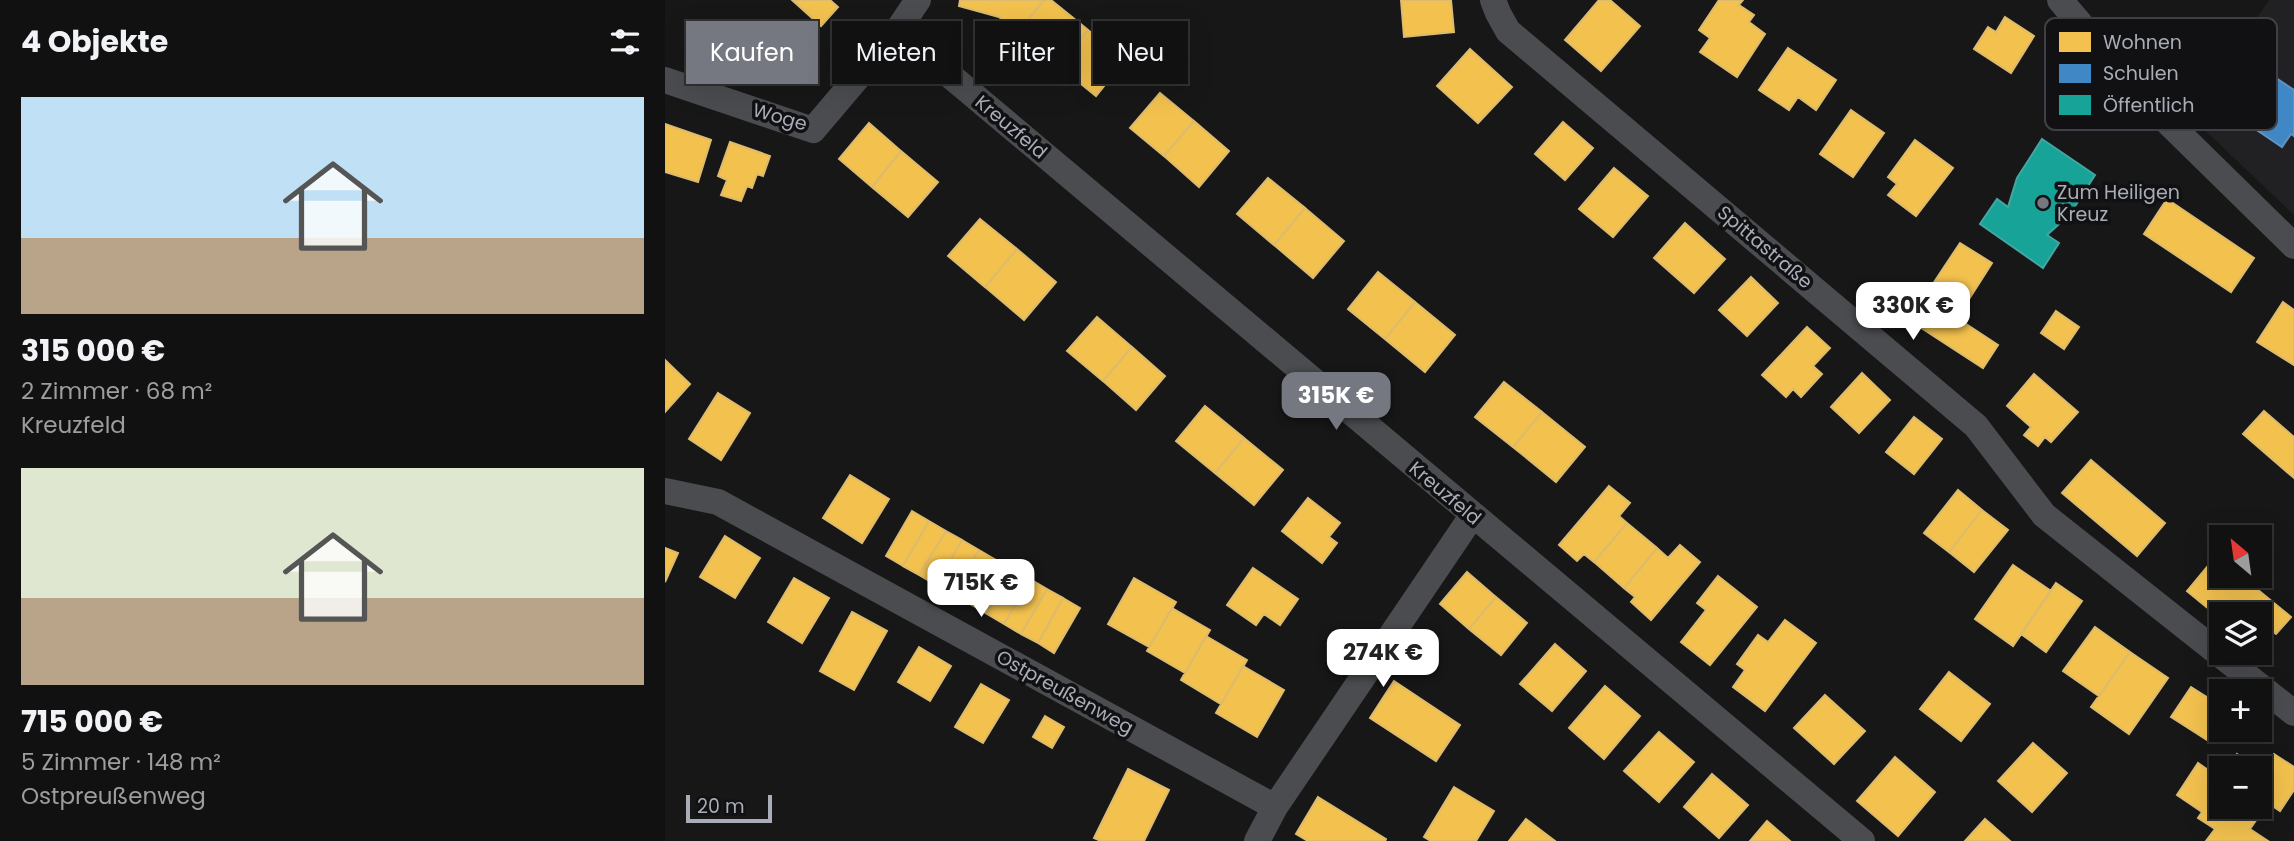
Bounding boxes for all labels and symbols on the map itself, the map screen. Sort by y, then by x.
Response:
legend [2045,18,2277,130]
text: Wohnen [2103,29,2182,56]
text: Schulen [2103,60,2179,87]
street label: Kreuzfeld [969,89,1053,165]
text: Öffentlich [2103,92,2194,119]
street label: Woge [750,96,810,138]
place label: Zum Heiligen Kreuz [2057,179,2180,228]
marker: Zum Heiligen Kreuz [2035,195,2051,211]
street label: Spittastraße [1712,199,1818,295]
pin: 330K € [1856,282,1970,342]
pin: 315K € [1279,372,1393,432]
street label: Kreuzfeld [1403,455,1487,531]
north arrow [2209,525,2271,588]
pin: 715K € [924,560,1038,619]
pin: 274K € [1326,630,1440,689]
street label: Ostpreußenweg [992,643,1138,741]
scale bar [686,792,772,824]

